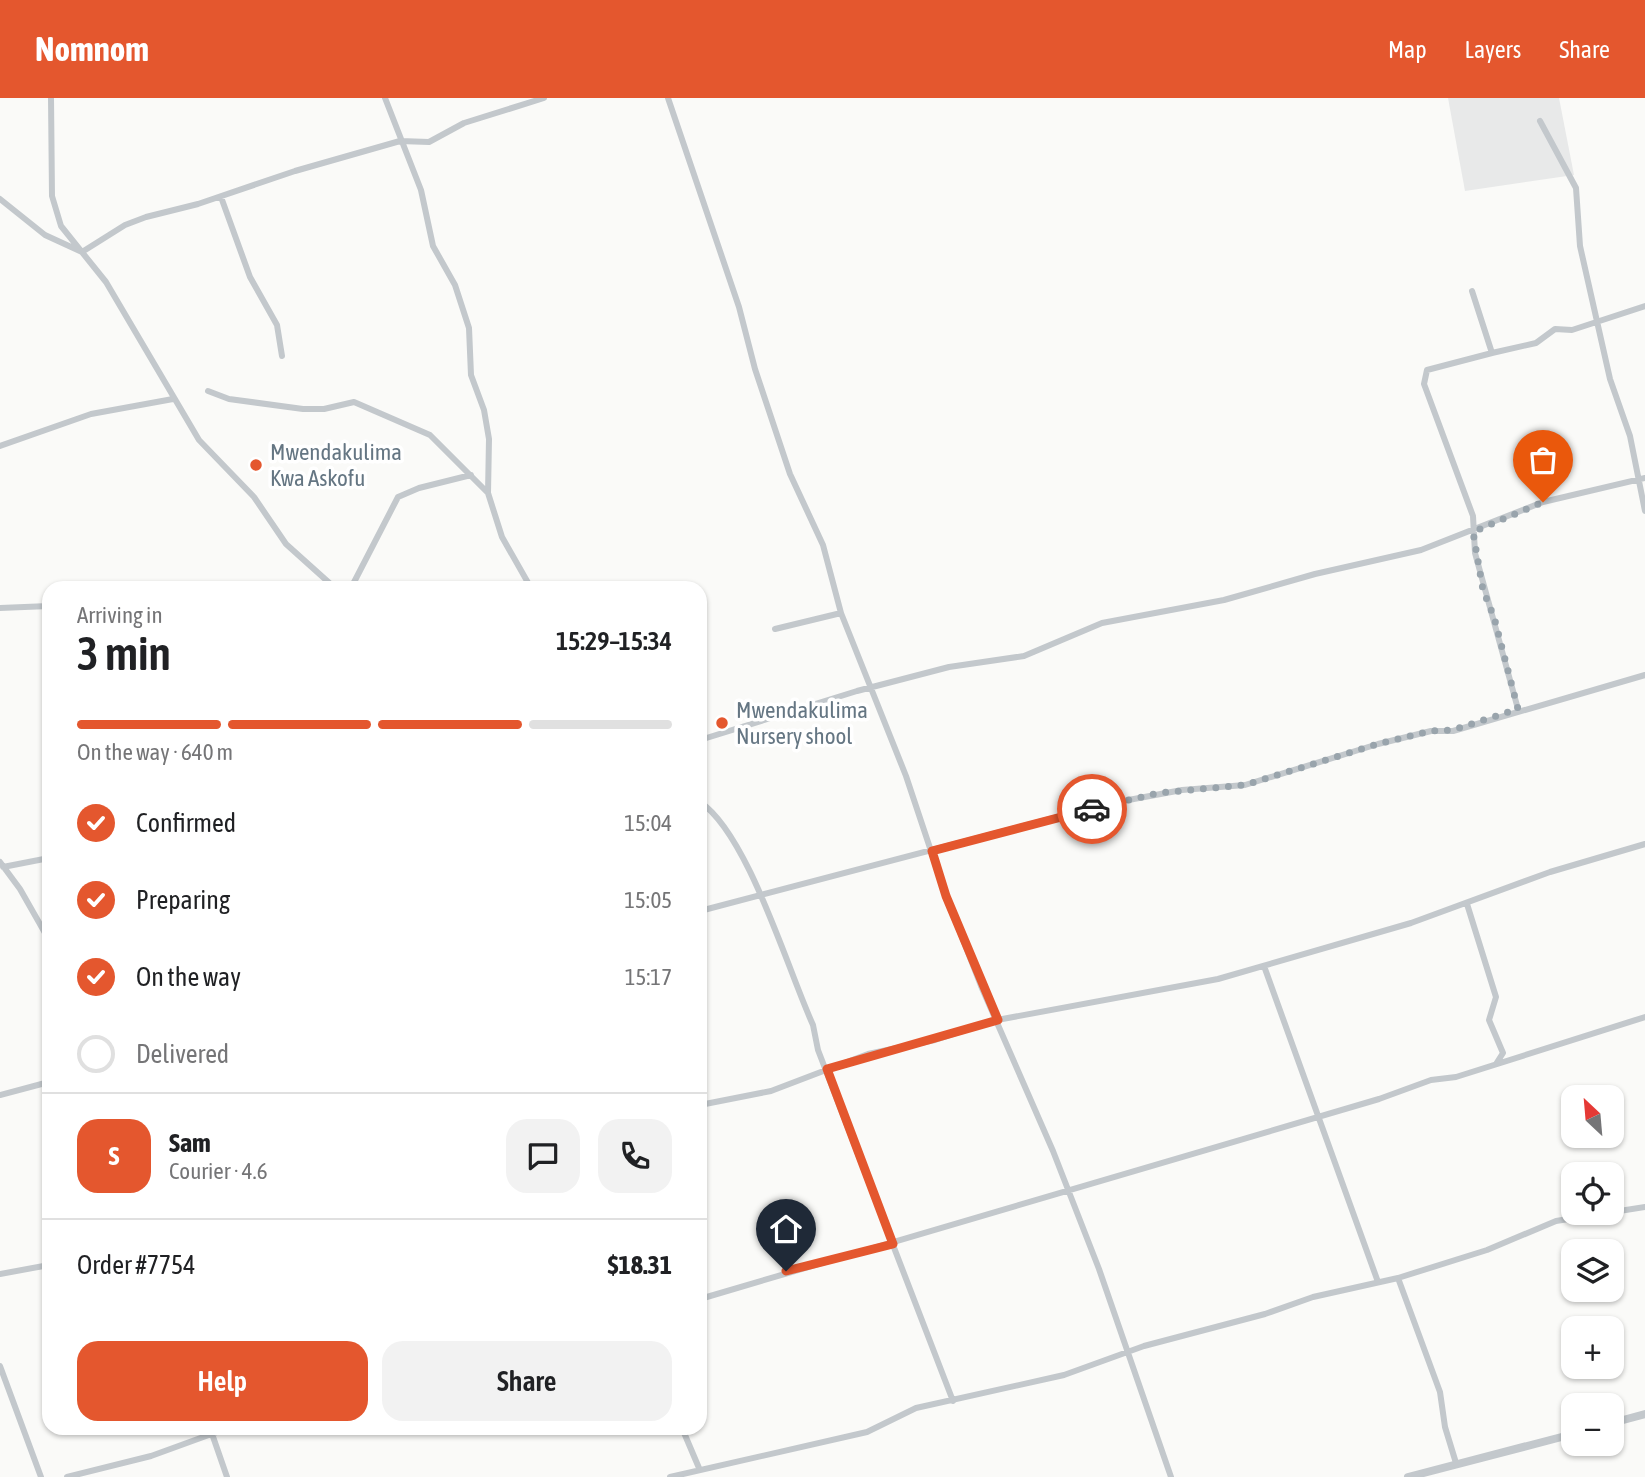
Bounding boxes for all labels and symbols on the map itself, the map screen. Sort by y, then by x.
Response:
pin [1513,430,1573,502]
place label: Mwendakulima Kwa Askofu [270,439,402,491]
marker: Mwendakulima Kwa Askofu [248,457,264,473]
place label: Mwendakulima Nursery shool [736,697,868,749]
marker: Mwendakulima Nursery shool [714,715,730,731]
courier [1057,774,1127,844]
north arrow [1561,1085,1624,1148]
pin [756,1199,816,1271]

